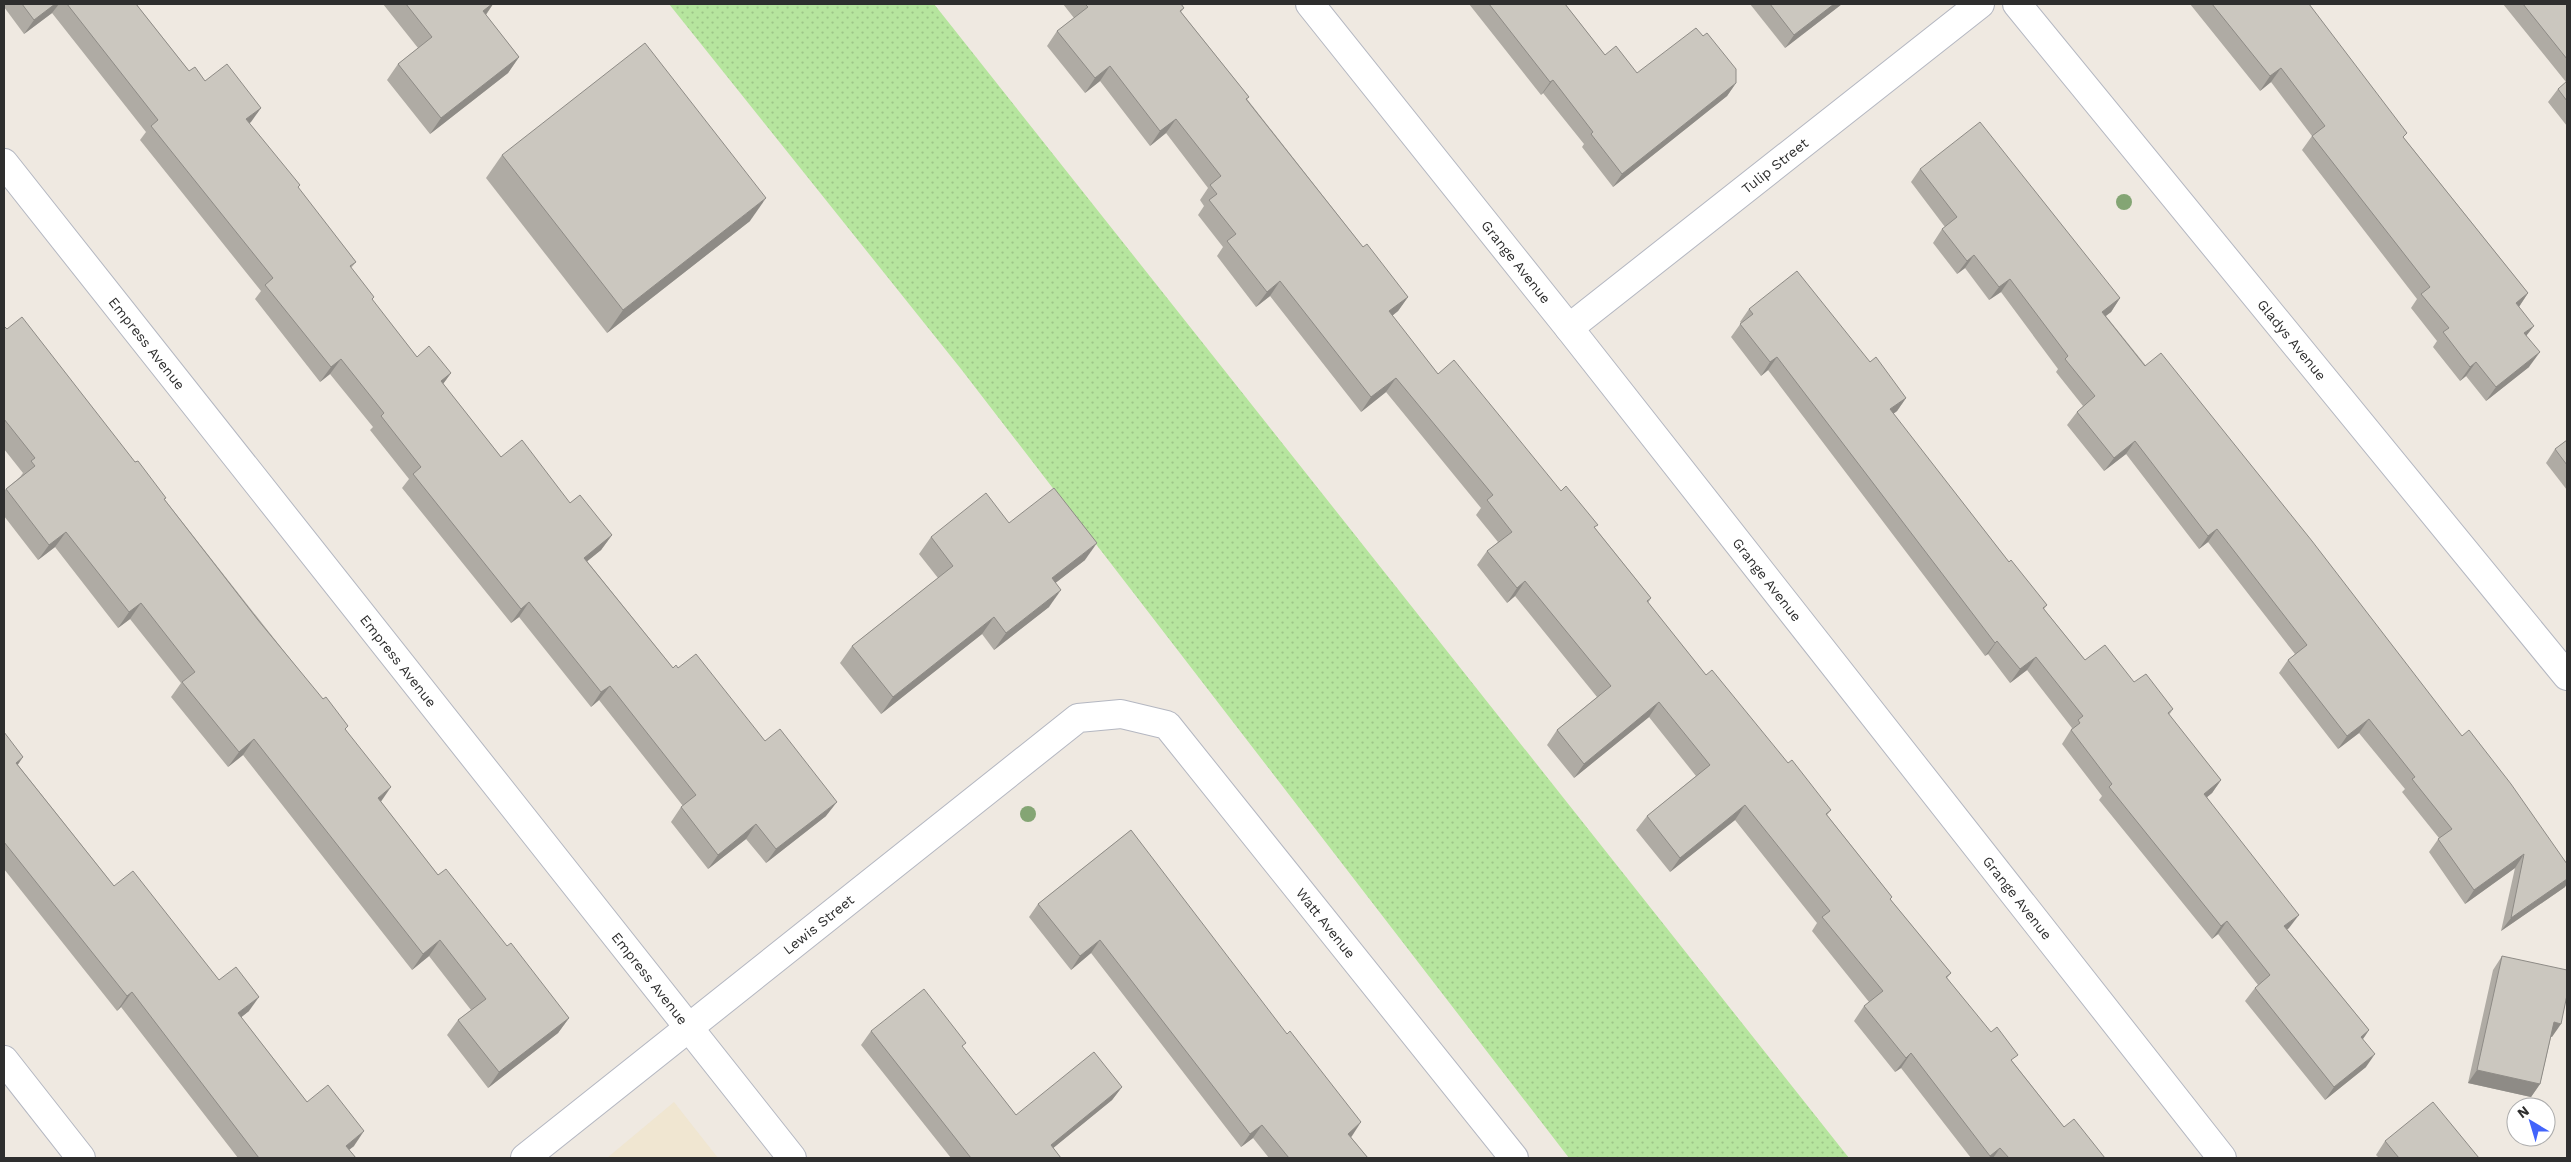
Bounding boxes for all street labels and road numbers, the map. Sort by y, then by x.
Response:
street label: Tulip Street [1738,135,1811,197]
street label: Grange Avenue [1478,217,1554,306]
street label: Empress Avenue [105,294,188,393]
street label: Gladys Avenue [2254,296,2330,383]
street label: Grange Avenue [1729,535,1805,625]
street label: Empress Avenue [357,611,440,710]
street label: Grange Avenue [1980,853,2055,943]
street label: Watt Avenue [1293,885,1359,961]
street label: Lewis Street [780,891,857,958]
street label: Empress Avenue [608,929,691,1028]

